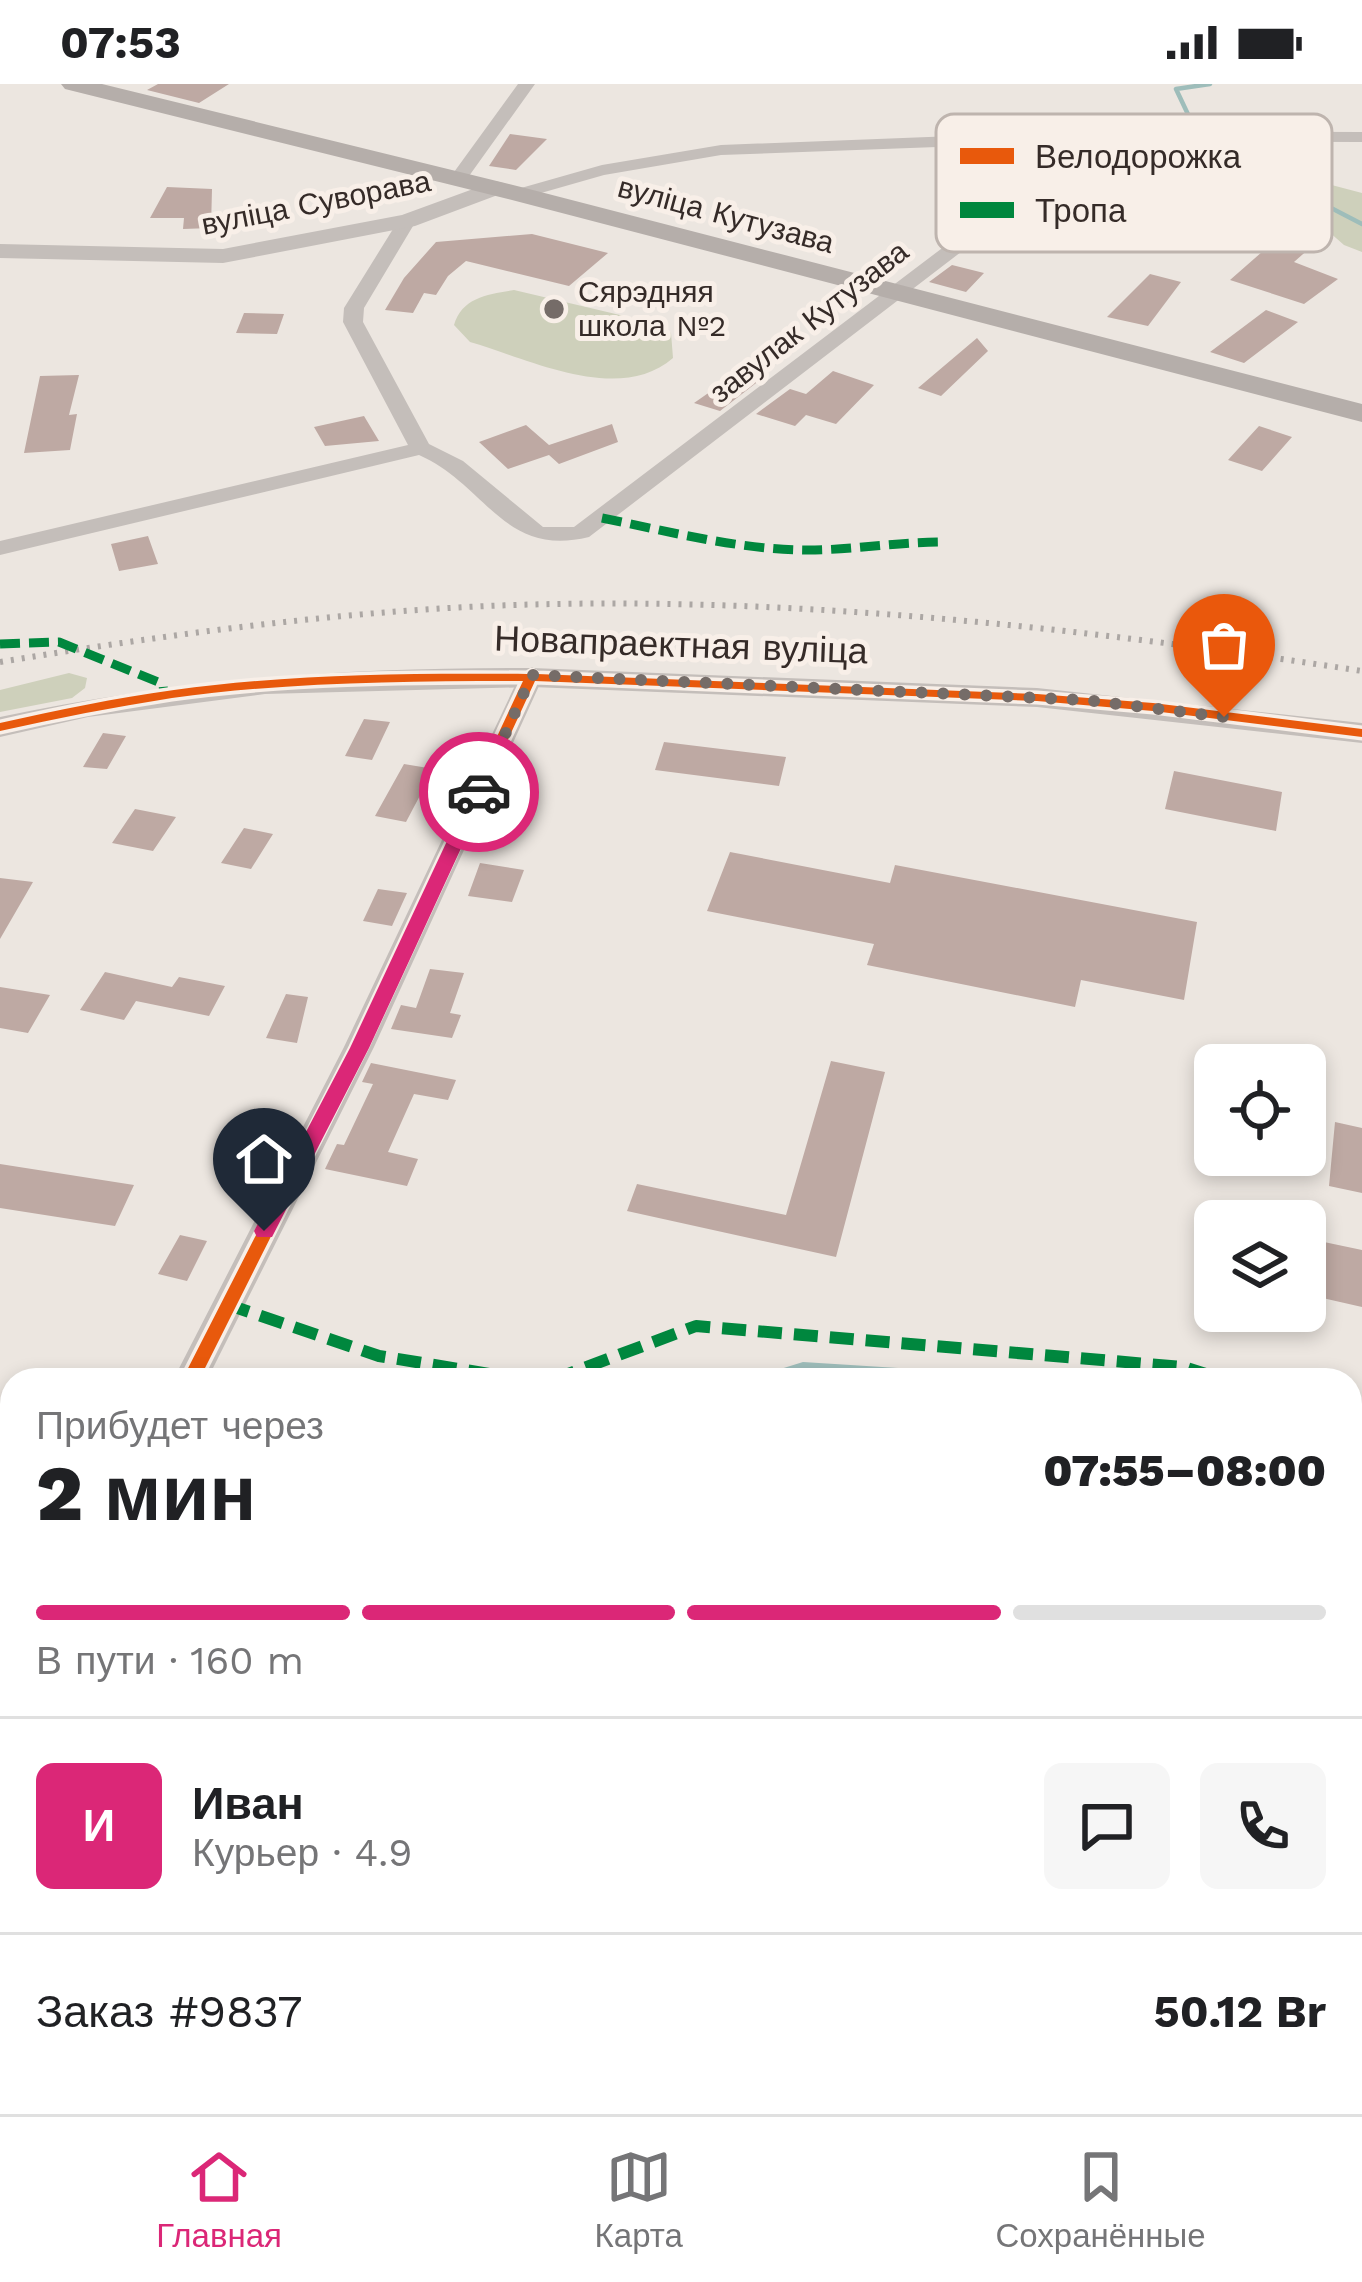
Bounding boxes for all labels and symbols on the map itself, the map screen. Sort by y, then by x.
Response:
legend [936,114,1332,252]
text: Велодорожка [1035,137,1242,176]
street label: вуліца Суворава [198,163,434,242]
street label: вуліца Кутузава [614,169,838,260]
text: Тропа [1035,191,1127,230]
street label: завулак Кутузава [703,233,915,410]
place label: Сярэдняя школа №2 [578,274,726,343]
marker: Сярэдняя школа №2 [541,296,567,322]
pin [1173,594,1275,717]
street label: Новапраектная вуліца [493,617,869,673]
courier [419,732,539,852]
pin [213,1108,315,1231]

